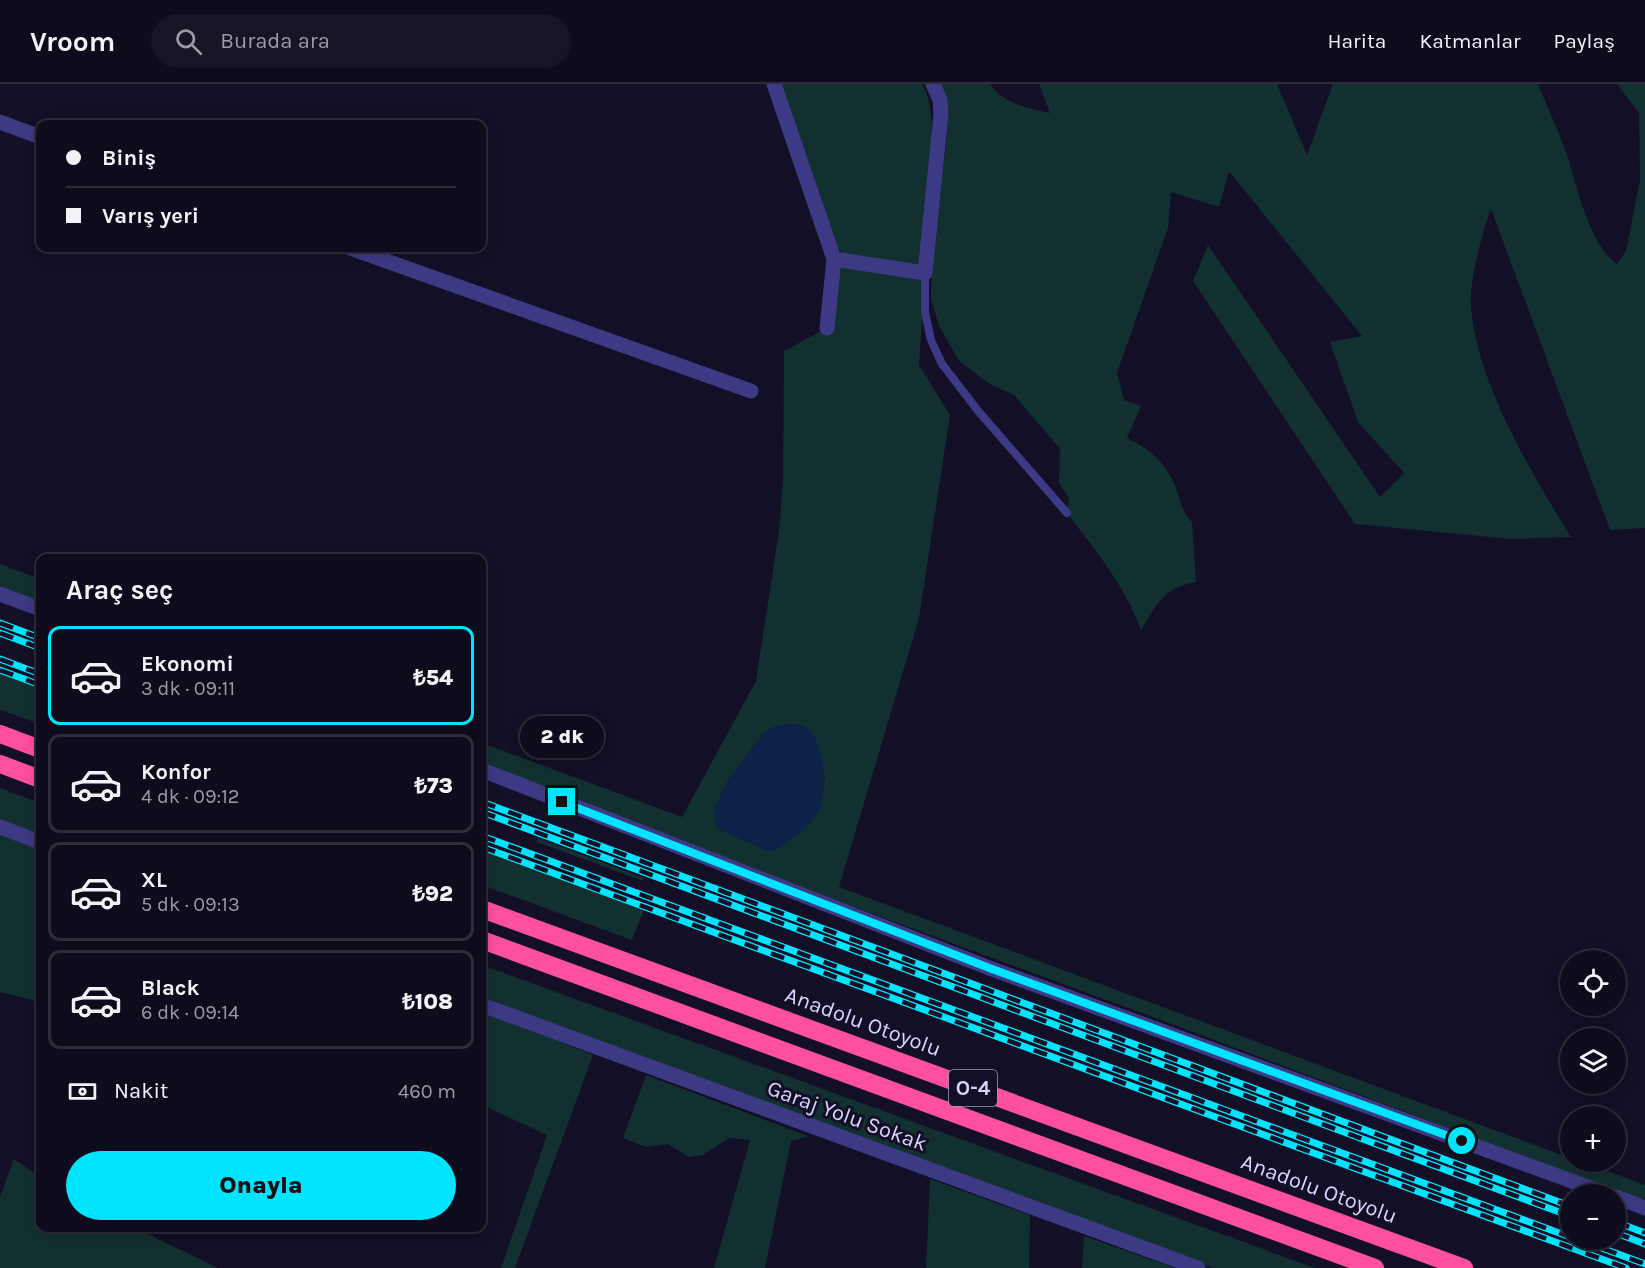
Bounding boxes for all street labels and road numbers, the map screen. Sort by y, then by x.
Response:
street label: Anadolu Otoyolu [781,982,945,1062]
road number: O-4 [949,1070,997,1106]
street label: Garaj Yolu Sokak [764,1075,930,1157]
street label: Anadolu Otoyolu [1237,1149,1401,1229]

